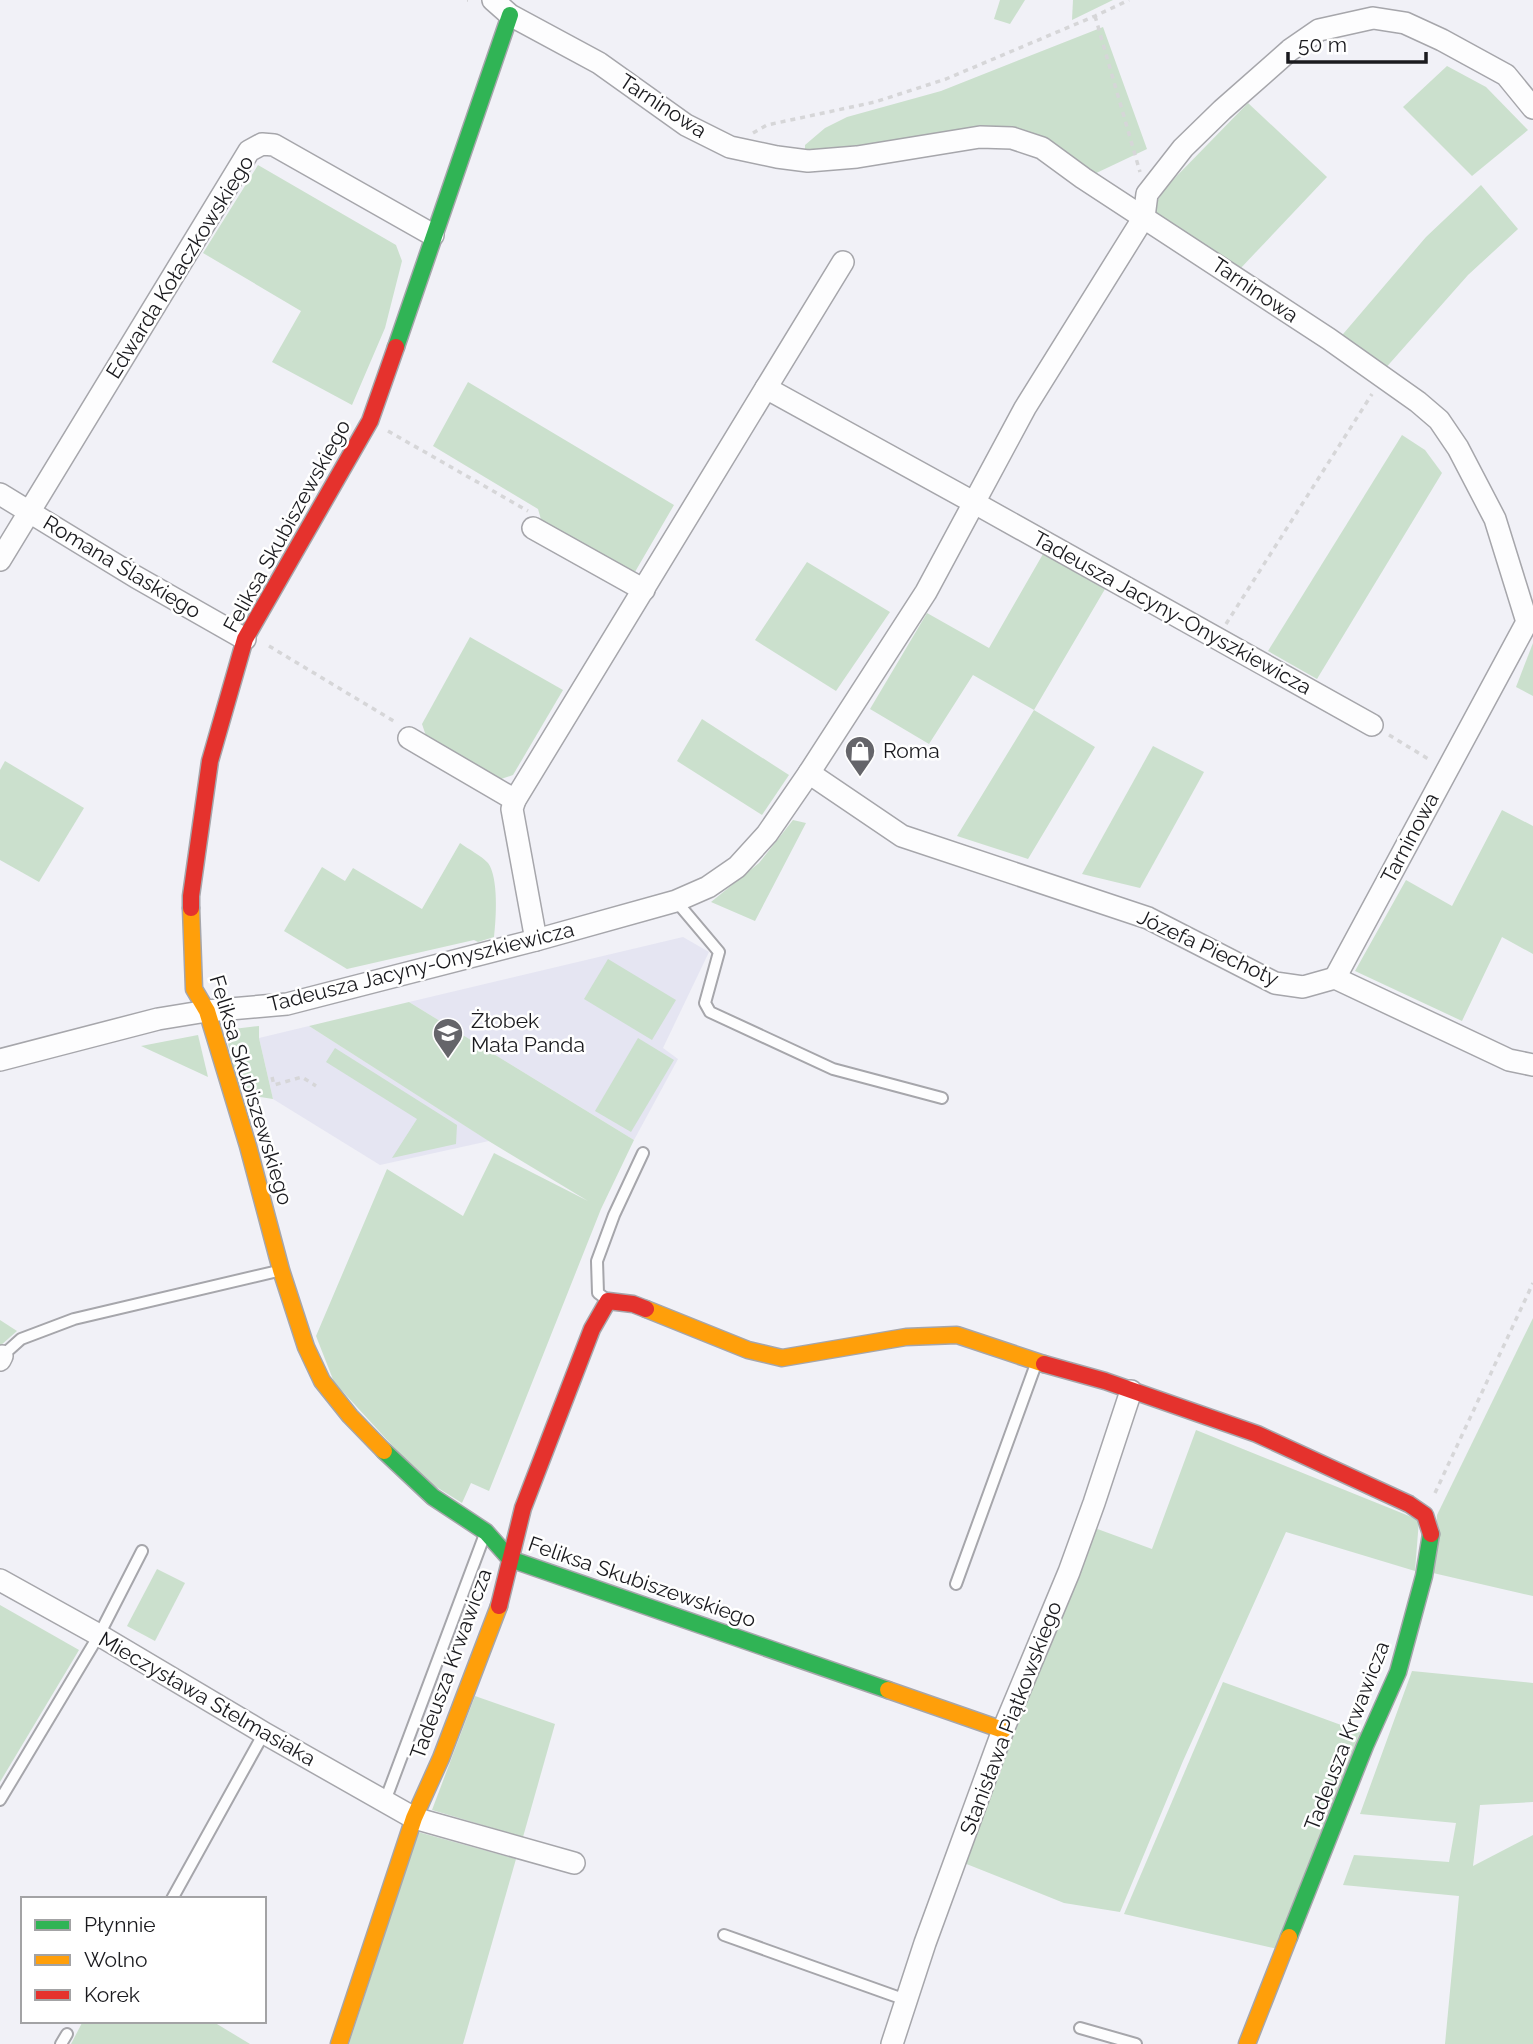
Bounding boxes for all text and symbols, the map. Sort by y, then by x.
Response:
scale bar [1288,21,1426,65]
text: 50 m [1298,32,1347,57]
street label: Tarninowa [615,68,712,143]
street label: Edwarda Kołaczkowskiego [100,150,259,383]
street label: Tarninowa [1207,252,1303,328]
street label: Feliksa Skubiszewskiego [218,415,355,636]
street label: Romana Ślaskiego [39,510,206,623]
street label: Tadeusza Jacyny-Onyszkiewicza [1029,525,1316,700]
shop icon: Roma [843,734,877,778]
place label: Roma [883,738,940,763]
street label: Tarninowa [1375,788,1444,887]
street label: Józefa Piechoty [1134,904,1283,991]
street label: Tadeusza Jacyny-Onyszkiewicza [265,916,577,1017]
street label: Feliksa Skubiszewskiego [205,972,298,1208]
place label: Żłobek Mała Panda [471,1008,585,1057]
school or university icon: Żłobek Mała Panda [431,1016,465,1060]
street label: Feliksa Skubiszewskiego [525,1531,759,1632]
street label: Tadeusza Krwawicza [404,1565,497,1763]
street label: Stanisława Piątkowskiego [954,1598,1067,1838]
street label: Mieczysława Stelmasiaka [94,1626,320,1771]
street label: Tadeusza Krwawicza [1299,1638,1394,1834]
legend [21,1897,266,2023]
text: Płynnie [84,1912,156,1937]
text: Wolno [84,1947,148,1972]
text: Korek [84,1982,140,2007]

